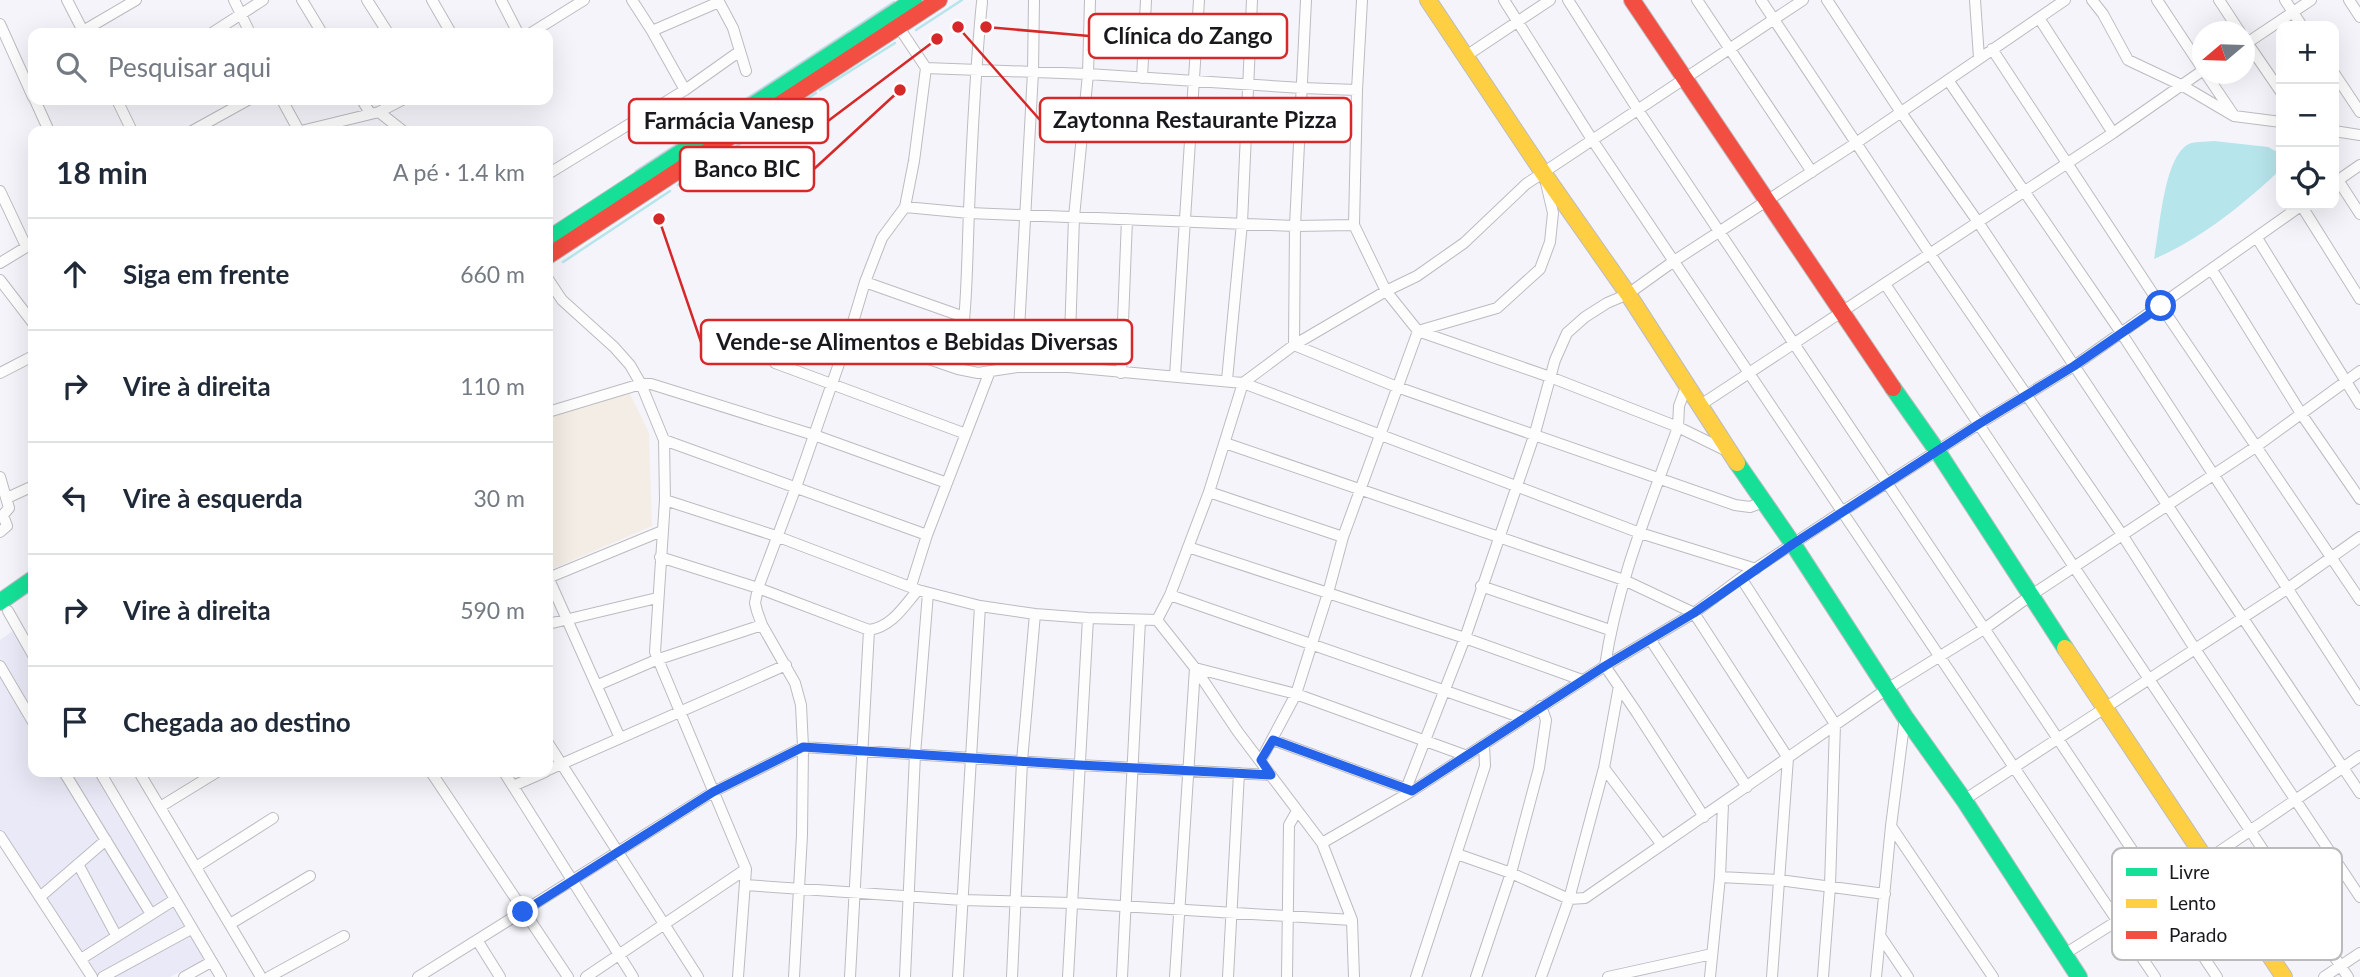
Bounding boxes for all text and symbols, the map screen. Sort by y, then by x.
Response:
callout: Clínica do Zango [1089,14,1287,58]
text: Clínica do Zango [1103,21,1273,49]
north arrow [2192,21,2255,84]
map controls [2276,21,2339,210]
button: + [2276,21,2339,84]
search box [28,28,553,105]
icon: search [52,48,90,86]
text: Pesquisar aqui [108,51,271,83]
button: − [2276,84,2339,147]
callout: Zaytonna Restaurante Pizza [1040,98,1351,142]
callout: Farmácia Vanesp [629,99,828,143]
text: Zaytonna Restaurante Pizza [1053,105,1337,133]
text: Farmácia Vanesp [644,106,814,134]
callout: Banco BIC [680,147,814,191]
button: locate [2276,147,2339,210]
text: 18 min [56,154,148,190]
text: Banco BIC [694,154,800,182]
text: A pé · 1.4 km [393,158,525,186]
icon: ahead [56,255,94,293]
text: Siga em frente [123,258,290,290]
text: 660 m [460,260,525,288]
route start [2145,290,2176,321]
callout: Vende-se Alimentos e Bebidas Diversas [701,320,1132,364]
text: Vende-se Alimentos e Bebidas Diversas [715,327,1118,355]
icon: right [56,367,94,405]
text: Vire à direita [123,370,271,402]
text: 110 m [460,372,525,400]
icon: left [56,479,94,517]
text: Vire à esquerda [123,482,303,514]
text: 30 m [474,484,525,512]
icon: right [56,591,94,629]
text: Vire à direita [123,594,271,626]
text: 590 m [460,596,525,624]
icon: arrive [56,703,94,741]
text: Chegada ao destino [123,706,351,738]
legend [2112,848,2342,960]
text: Livre [2169,860,2210,883]
text: Lento [2169,891,2216,914]
route end [507,896,538,927]
text: Parado [2169,923,2227,946]

